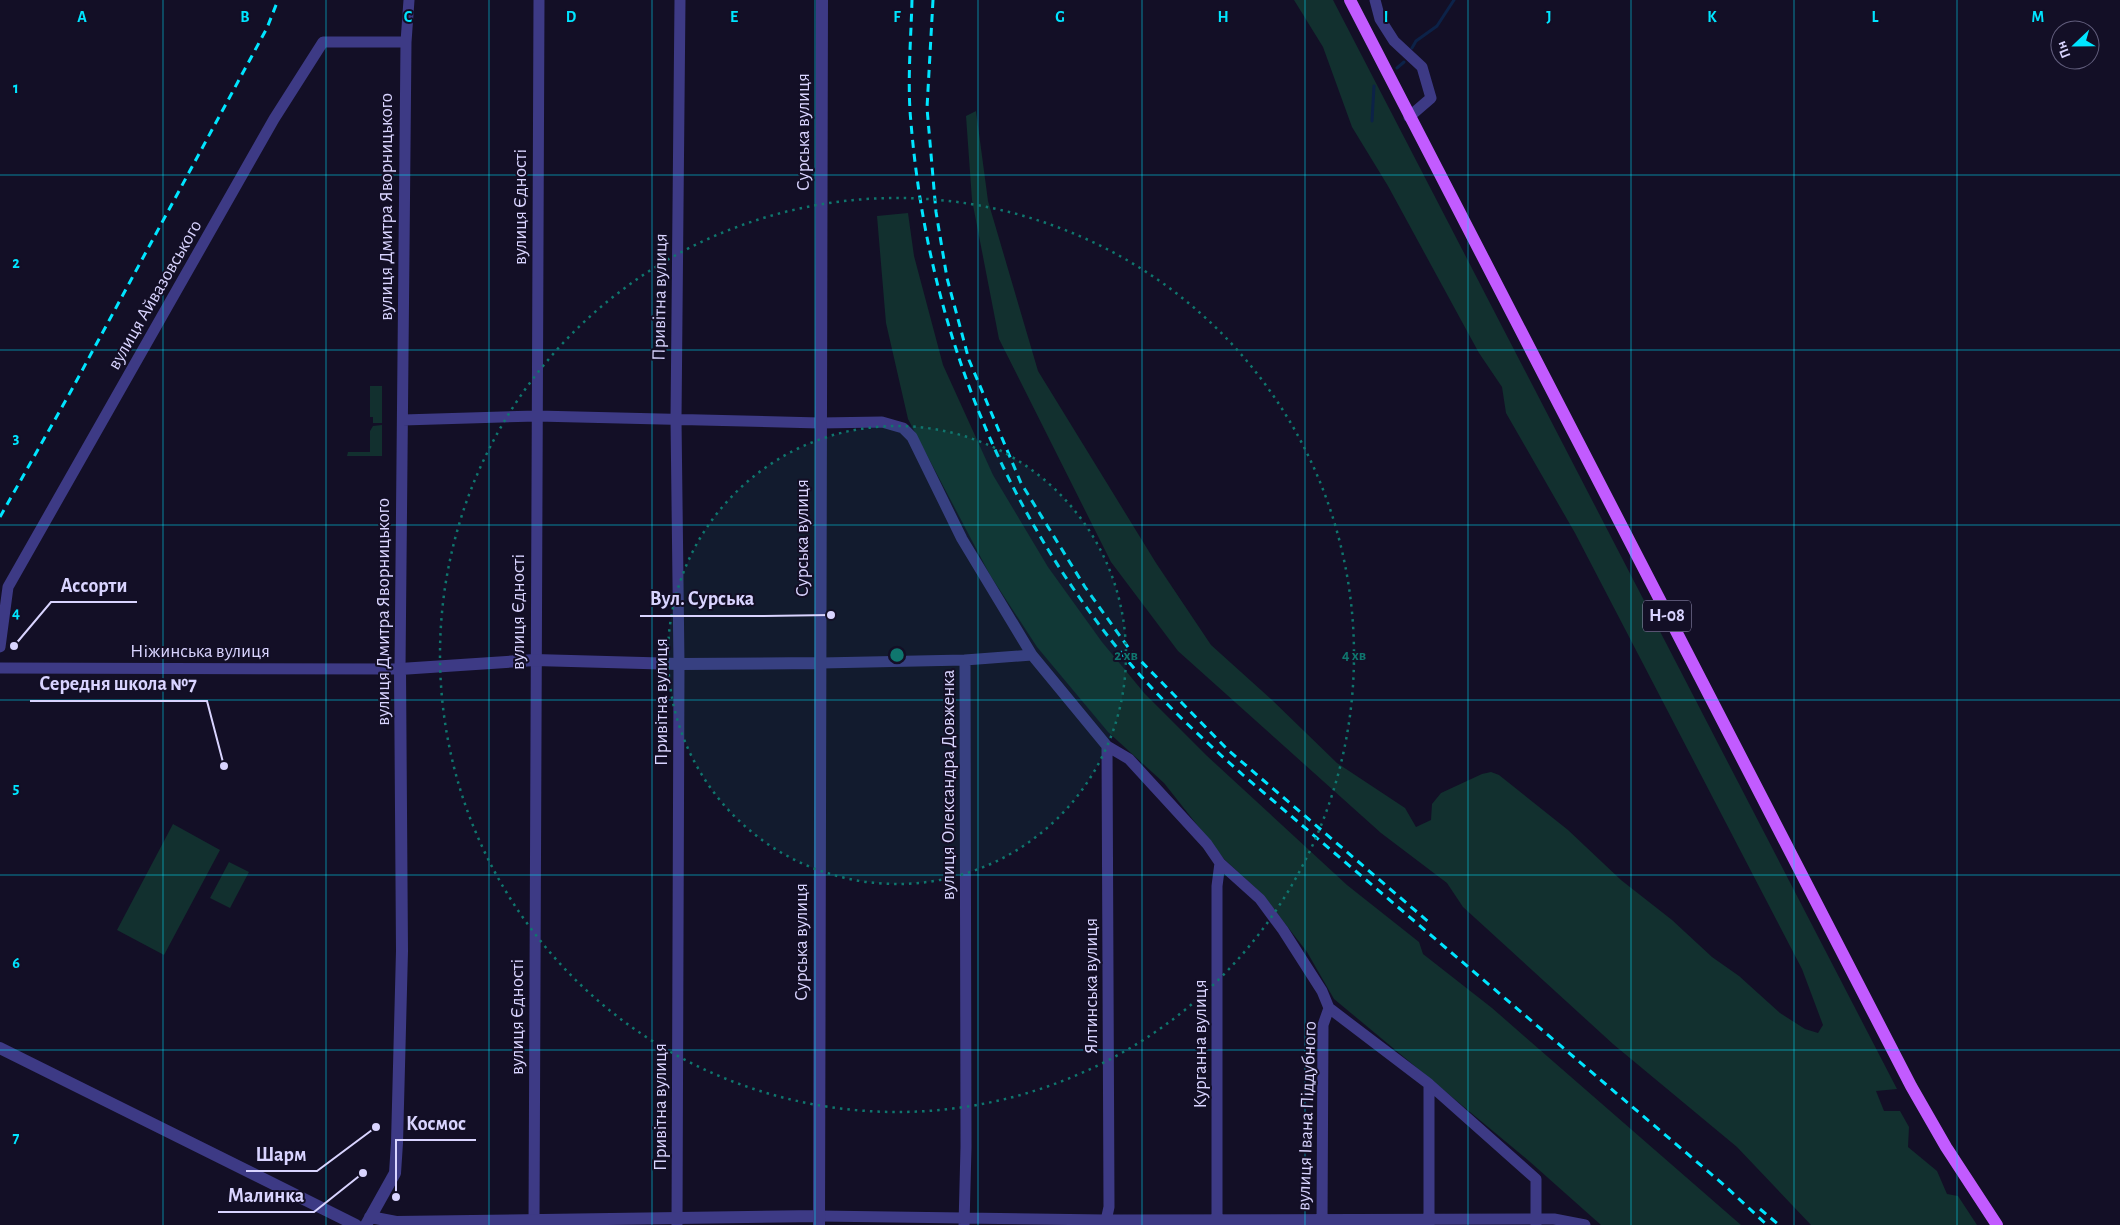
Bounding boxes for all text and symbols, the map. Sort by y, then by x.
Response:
text: A [77,9,87,25]
text: B [240,9,250,25]
text: C [404,9,413,25]
text: D [566,9,577,25]
text: E [730,9,738,25]
text: F [893,9,901,25]
text: G [1055,9,1065,25]
text: H [1217,9,1229,25]
text: I [1384,9,1388,25]
text: J [1546,9,1552,25]
text: K [1707,9,1717,25]
text: L [1872,9,1879,25]
text: M [2032,9,2044,25]
north arrow [2050,20,2100,70]
text: Пн [2054,39,2074,60]
street label: Сурська вулиця [794,73,813,191]
text: 1 [13,80,19,96]
street label: вулиця Дмитра Яворницького [377,93,396,321]
street label: вулиця Єдності [511,149,530,265]
street label: вулиця Айвазовського [104,217,206,373]
street label: Привітна вулиця [649,233,671,361]
text: 2 [12,255,20,271]
text: 3 [13,430,20,446]
street label: Сурська вулиця [793,479,812,597]
street label: вулиця Дмитра Яворницького [374,498,393,726]
street label: вулиця Єдності [509,554,528,670]
callout: Ассорти [51,567,137,602]
text: Ассорти [61,576,127,596]
callout: Вул. Сурська [640,581,764,616]
text: Вул. Сурська [650,589,755,609]
road number: Н-08 [1643,600,1691,632]
text: 4 [12,605,20,621]
street label: Привітна вулиця [652,638,671,766]
street label: Ніжинська вулиця [130,642,270,661]
centre of rings [888,646,906,664]
text: 2 хв [1114,648,1138,663]
text: 4 хв [1342,648,1366,663]
callout: Середня школа №7 [30,666,207,701]
street label: вулиця Олександра Довженка [939,669,958,900]
text: Середня школа №7 [39,674,197,694]
text: 5 [13,780,20,796]
street label: Сурська вулиця [792,883,811,1001]
street label: Ялтинська вулиця [1082,918,1101,1054]
text: 6 [12,955,20,971]
street label: вулиця Єдності [508,959,527,1075]
street label: Курганна вулиця [1191,979,1210,1109]
street label: вулиця Івана Піддубного [1294,1021,1320,1211]
street label: Привітна вулиця [651,1043,670,1171]
callout: Космос [396,1105,476,1140]
text: Космос [406,1114,466,1134]
text: 7 [13,1130,20,1146]
callout: Шарм [246,1136,317,1171]
text: Шарм [256,1145,306,1165]
callout: Малинка [218,1177,314,1212]
text: Малинка [228,1186,305,1206]

